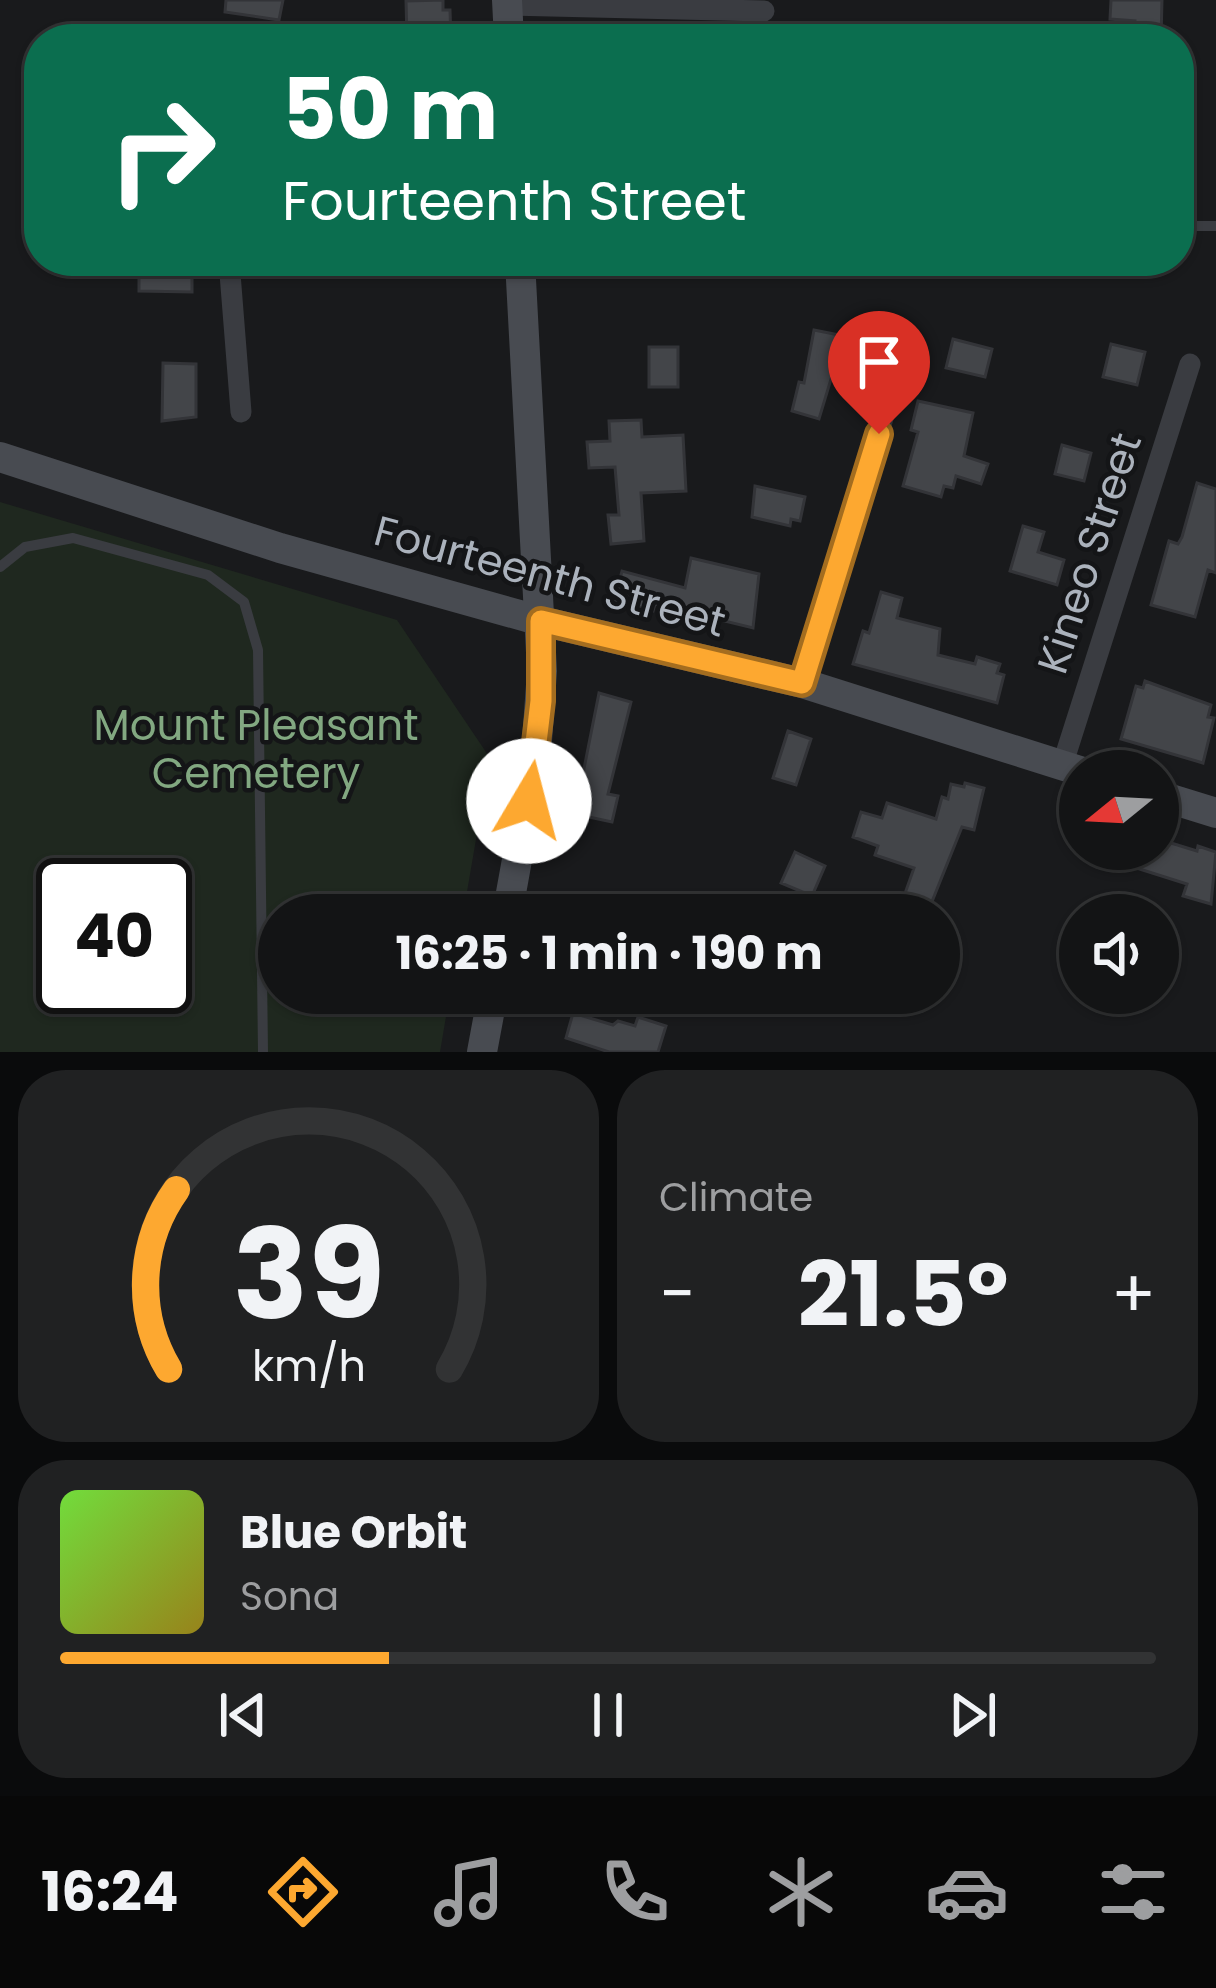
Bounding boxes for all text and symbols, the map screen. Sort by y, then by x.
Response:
text: 50 m [282,51,498,168]
icon: right [84,72,240,228]
text: Fourteenth Street [282,163,746,239]
pin [828,311,930,434]
icon: arrive [846,329,912,395]
street label: Kineo Street [1023,425,1156,681]
street label: Fourteenth Street [368,501,732,652]
park label: Mount Pleasant Cemetery [94,696,418,803]
position arrow [466,738,592,864]
north arrow [1059,750,1179,870]
map controls [1059,750,1179,1014]
speed limit sign: 40 [36,858,192,1014]
button: sound [1059,894,1179,1014]
text: 16:25 · 1 min · 190 m [395,922,823,985]
text: Climate [659,1170,813,1225]
text: 39 [232,1187,385,1362]
text: 21.5° [798,1231,1009,1358]
text: − [659,1248,695,1340]
text: + [1111,1248,1156,1340]
text: km/h [251,1336,366,1396]
text: Blue Orbit [240,1501,467,1564]
text: Sona [240,1569,339,1624]
icon: previous [210,1682,276,1748]
icon: pause [575,1682,641,1748]
icon: next [940,1682,1006,1748]
icon: directions [261,1850,345,1934]
icon: music [427,1850,511,1934]
icon: phone [593,1850,677,1934]
icon: climate [759,1850,843,1934]
icon: car [925,1850,1009,1934]
icon: filters [1091,1850,1175,1934]
text: 16:24 [41,1854,178,1930]

